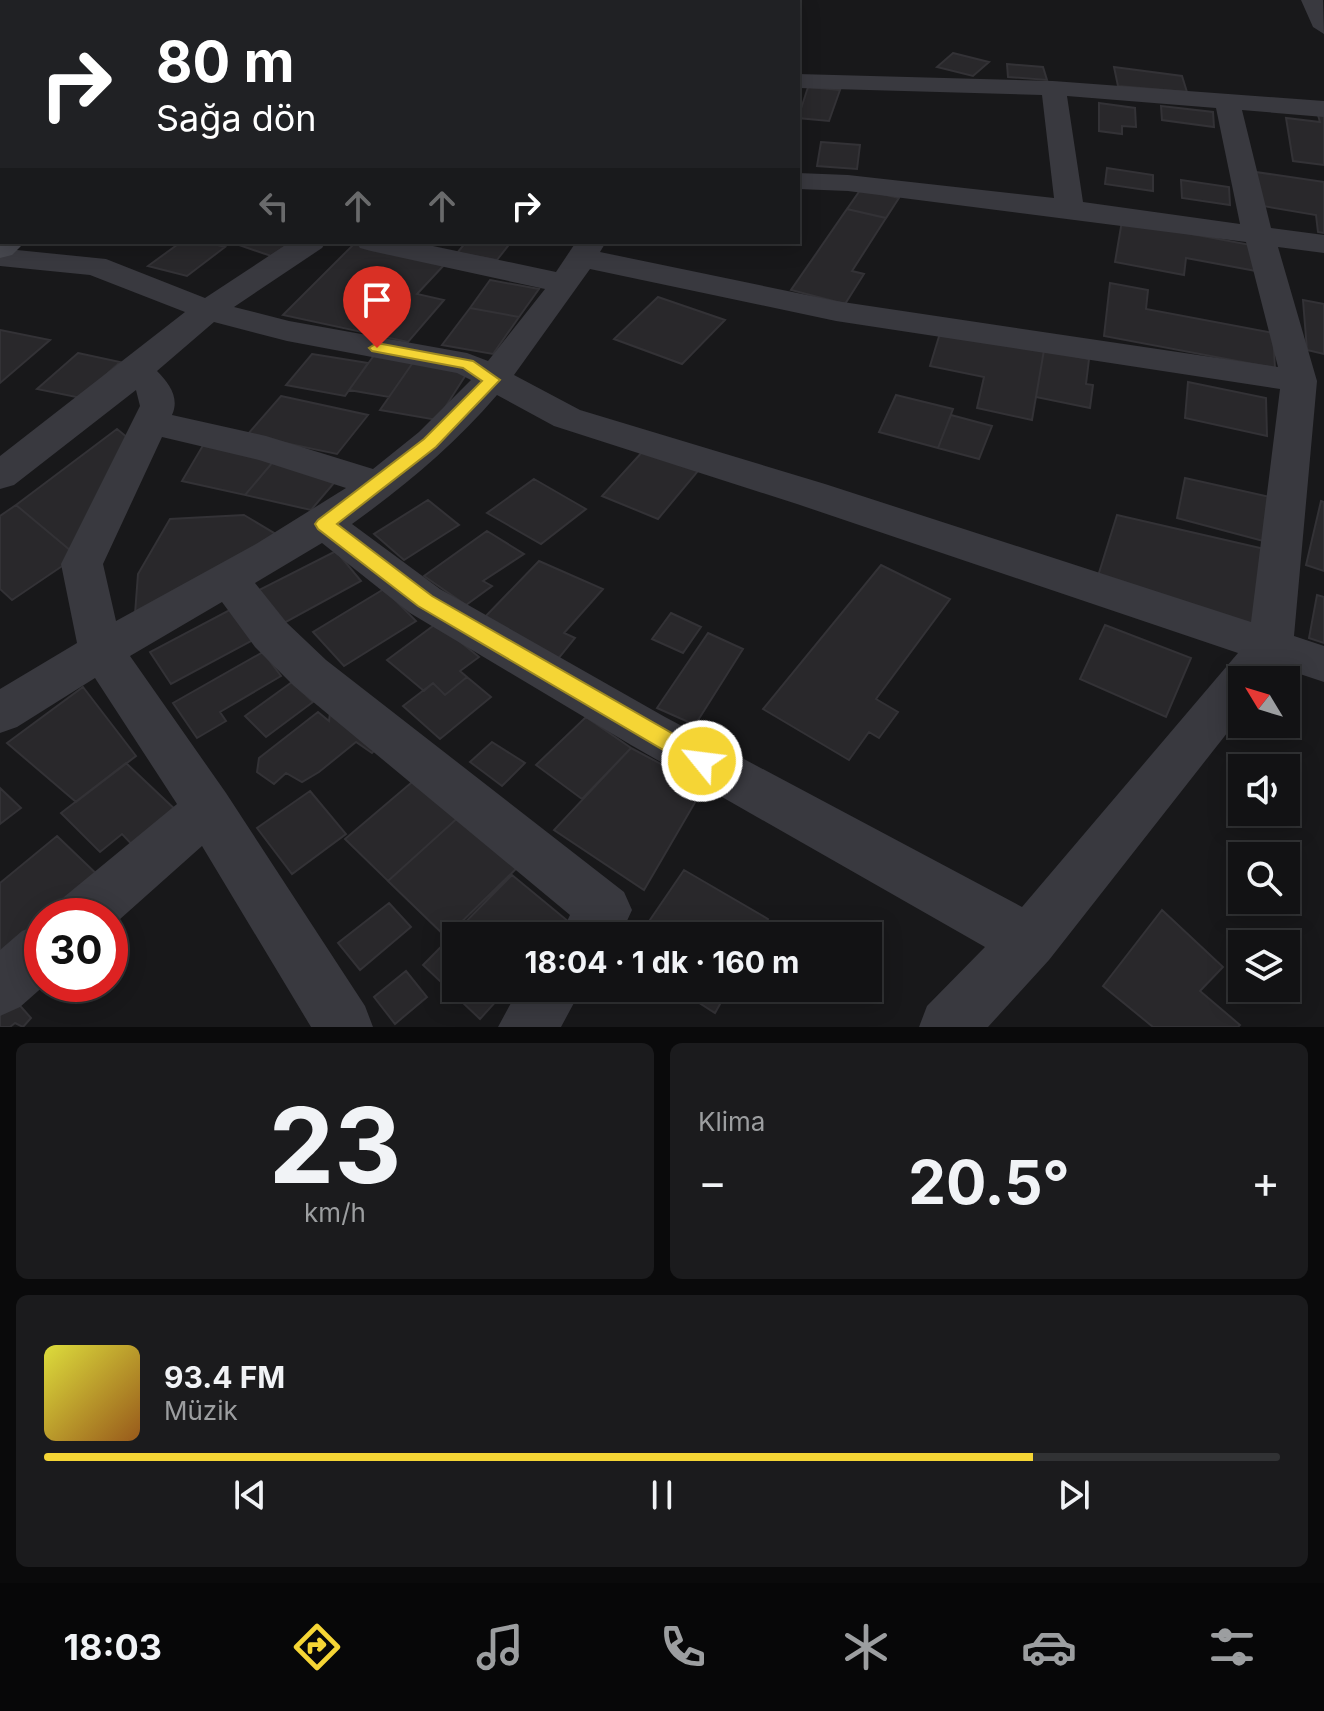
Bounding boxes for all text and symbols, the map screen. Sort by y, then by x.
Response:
text: 80 m [156,28,295,96]
icon: right [24,32,128,136]
text: Sağa dön [156,96,317,140]
icon: left [252,184,296,228]
icon: ahead [336,184,380,228]
icon: ahead [420,184,464,228]
icon: right [504,184,548,228]
pin [343,266,411,348]
icon: arrive [355,278,399,322]
north arrow [1228,666,1300,738]
map controls [1228,666,1300,1002]
position arrow [660,719,744,803]
button: sound [1228,754,1300,826]
button: search [1228,842,1300,914]
speed limit sign: 30 [24,898,128,1002]
button: layers [1228,930,1300,1002]
text: 18:04 · 1 dk · 160 m [525,944,799,980]
text: 23 [269,1082,401,1208]
text: Klima [698,1106,765,1137]
text: 20.5° [908,1146,1070,1218]
text: − [698,1155,727,1209]
text: + [1251,1155,1280,1209]
text: km/h [304,1197,366,1228]
text: 93.4 FM [164,1359,285,1395]
text: Müzik [164,1395,238,1426]
icon: previous [228,1473,272,1517]
icon: pause [640,1473,684,1517]
icon: next [1052,1473,1096,1517]
icon: directions [289,1619,345,1675]
icon: music [472,1619,528,1675]
icon: phone [655,1619,711,1675]
icon: climate [838,1619,894,1675]
icon: car [1021,1619,1077,1675]
icon: filters [1204,1619,1260,1675]
text: 18:03 [64,1625,162,1669]

